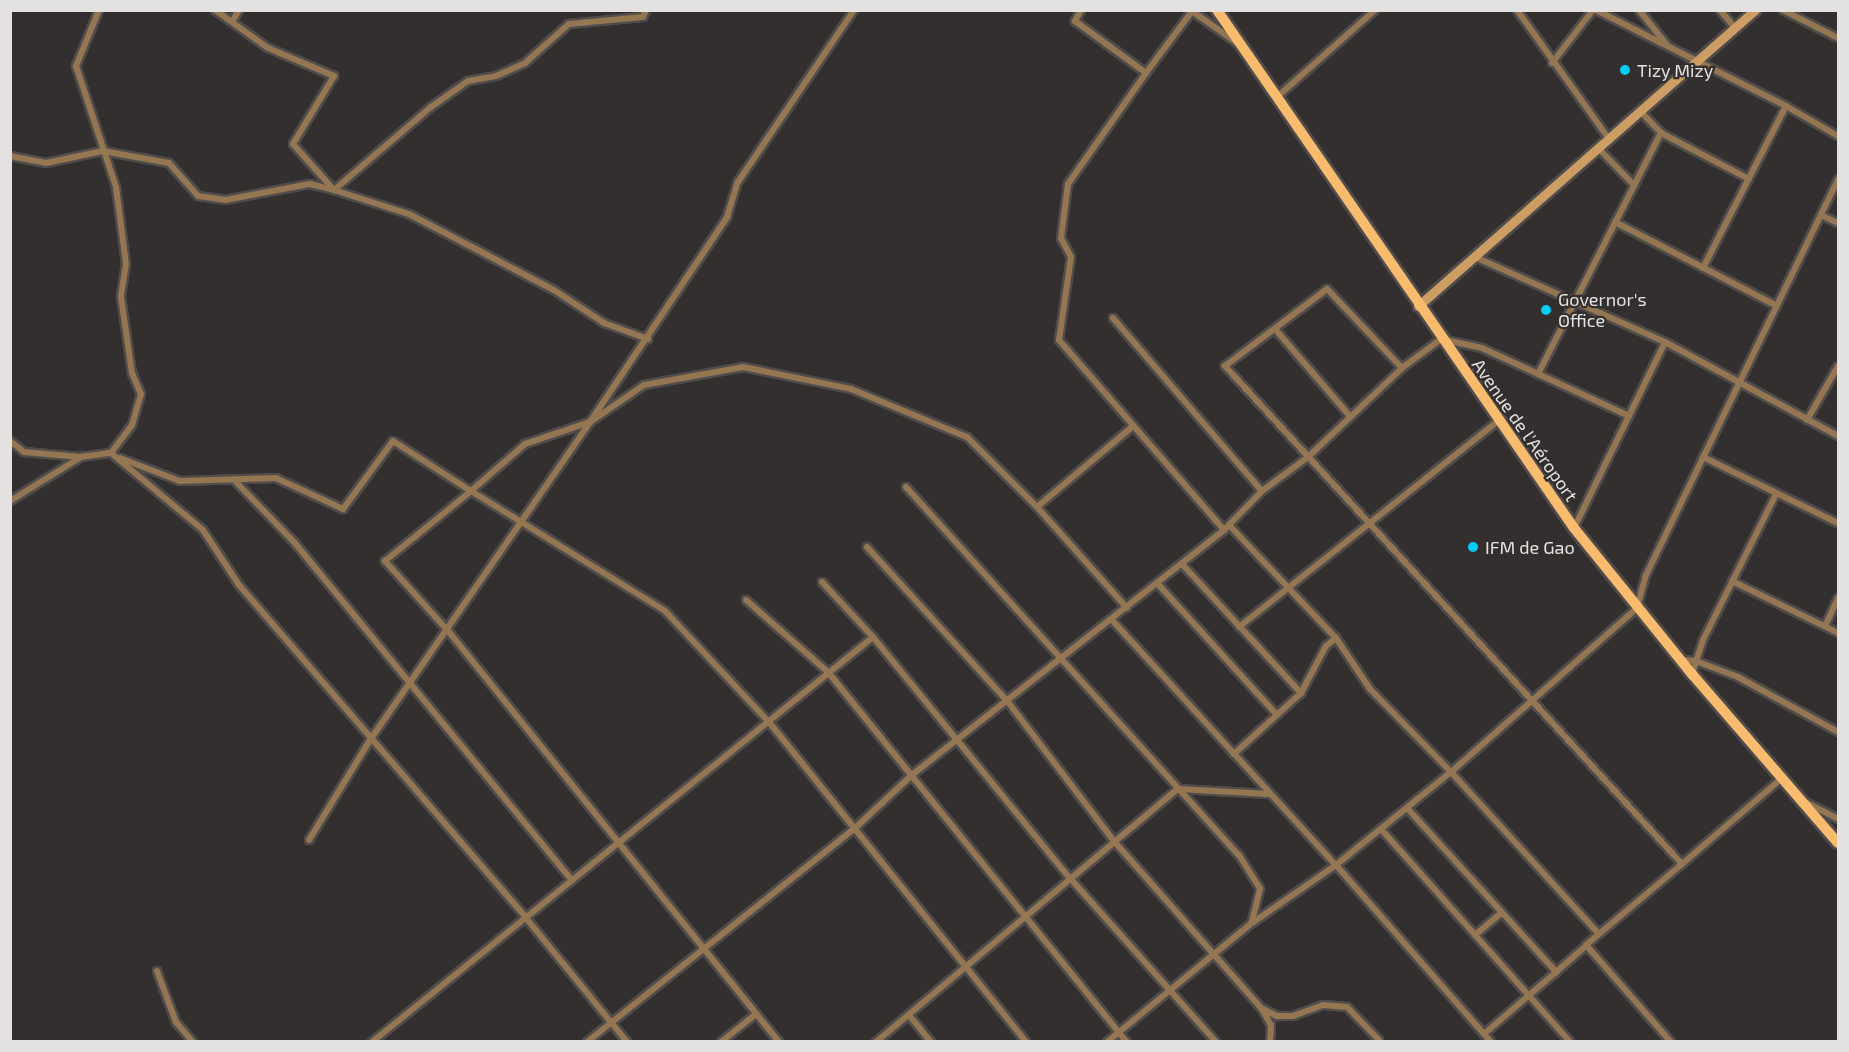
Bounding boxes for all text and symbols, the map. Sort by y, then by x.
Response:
place label: Tizy Mizy [1637,59,1714,81]
marker: Tizy Mizy [1618,63,1632,77]
place label: Governor's Office [1558,289,1647,332]
marker: Governor's Office [1539,303,1553,317]
street label: Avenue de l'Aéroport [1468,354,1582,506]
place label: IFM de Gao [1485,536,1575,558]
marker: IFM de Gao [1466,540,1480,554]

